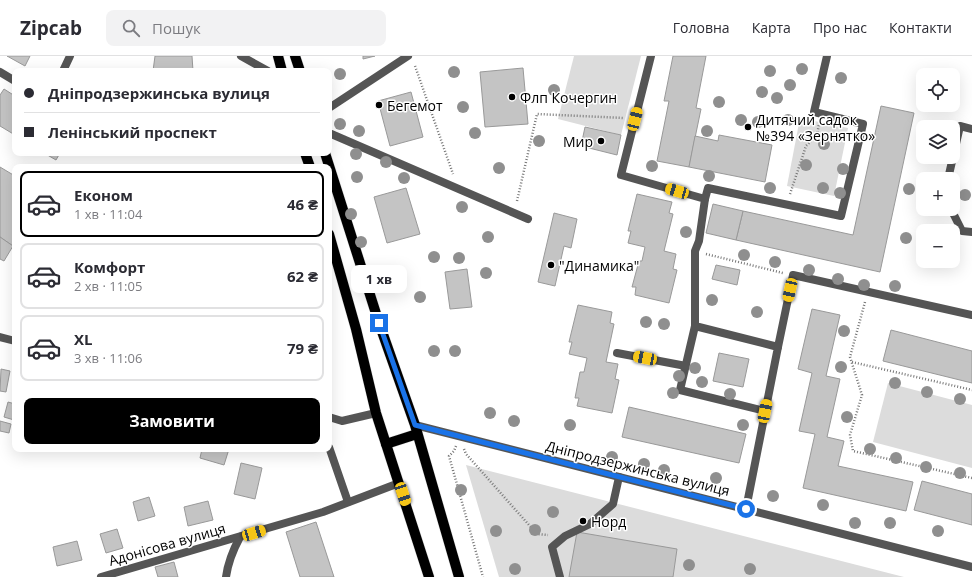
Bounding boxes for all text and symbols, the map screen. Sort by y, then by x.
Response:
search box [106,10,386,46]
text: Zipcab [20,15,82,41]
icon: search [120,17,142,39]
text: Пошук [152,18,201,38]
text: Головна [673,18,730,37]
text: Карта [752,18,791,37]
text: Про нас [813,18,867,37]
text: Контакти [889,18,952,37]
map controls [916,68,960,268]
button: locate [916,68,960,112]
text: Дніпродзержинська вулиця [48,83,270,103]
place label: Флп Кочергин [520,88,617,107]
marker: Флп Кочергин [507,92,517,102]
place label: Бегемот [387,96,443,115]
marker: Бегемот [374,100,384,110]
car [626,106,644,132]
place label: Дитячий садок №394 «Зернятко» [756,110,875,145]
button: layers [916,120,960,164]
text: Ленінський проспект [48,122,217,142]
marker: Дитячий садок №394 «Зернятко» [743,122,753,132]
place label: Мир [563,132,593,151]
marker: Мир [596,136,606,146]
button: + [916,172,960,216]
car [664,182,690,200]
text: Економ [74,185,133,205]
icon: car [26,186,62,222]
text: 46 ₴ [287,194,318,214]
text: 1 хв · 11:04 [74,205,142,223]
button: − [916,224,960,268]
place label: "Динамика" [559,256,639,275]
text: Комфорт [74,257,145,277]
icon: car [26,258,62,294]
marker: "Динамика" [546,260,556,270]
callout: 1 хв [351,265,407,293]
text: 62 ₴ [287,266,318,286]
text: 1 хв [366,270,392,288]
text: 2 хв · 11:05 [74,277,142,295]
car [782,277,798,303]
route end [370,314,388,332]
text: XL [74,329,92,349]
icon: car [26,330,62,366]
text: 79 ₴ [287,338,318,358]
text: 3 хв · 11:06 [74,349,142,367]
car [632,350,658,366]
button: Замовити [24,398,320,444]
car [757,398,773,424]
street label: Дніпродзержинська вулиця [544,436,732,500]
car [394,481,412,507]
route start [737,500,755,518]
place label: Норд [591,512,626,531]
marker: Норд [578,516,588,526]
street label: Адонісова вулиця [106,518,228,570]
car [241,524,267,542]

